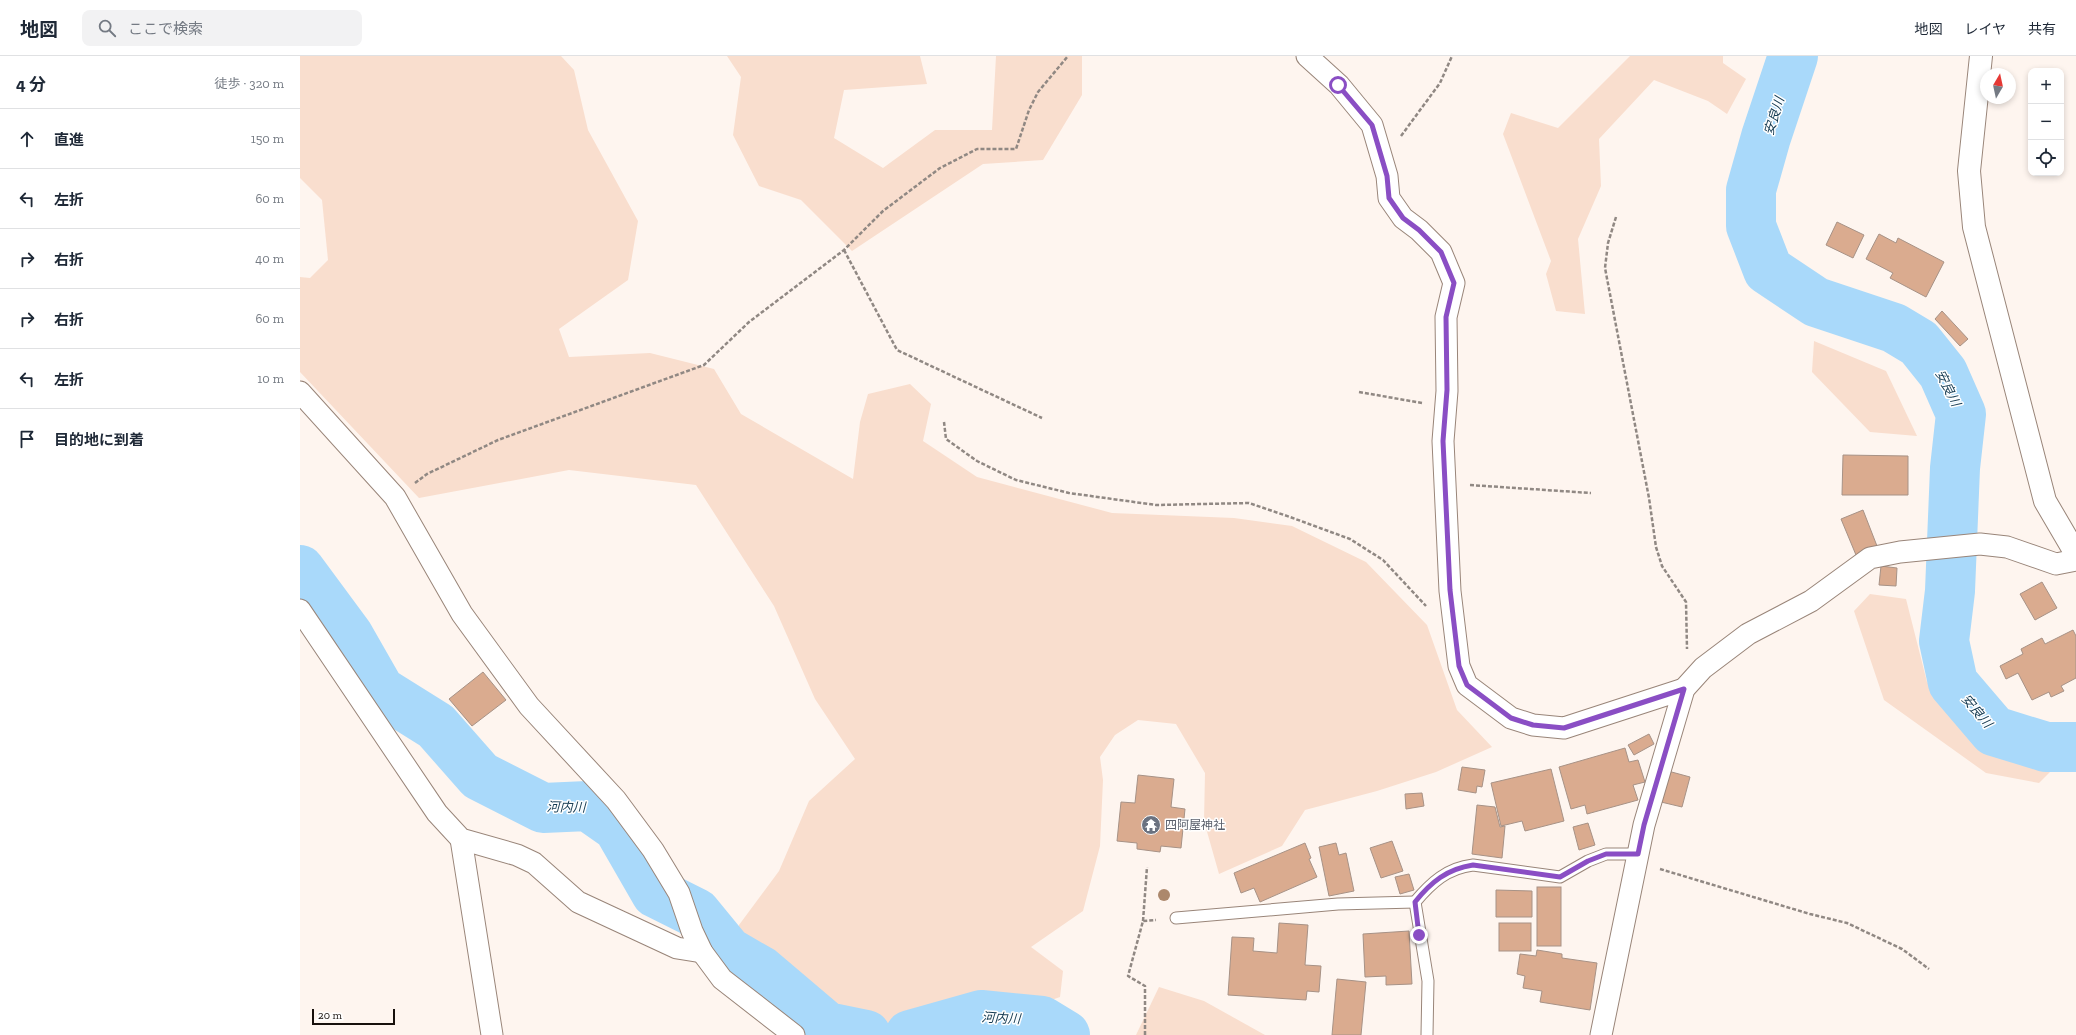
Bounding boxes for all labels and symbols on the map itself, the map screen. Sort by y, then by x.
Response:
north arrow [1980,68,2016,104]
route start [1329,76,1347,94]
water label: 安良川 [1761,93,1787,137]
water label: 安良川 [1932,367,1964,411]
water label: 安良川 [1959,691,1997,732]
water label: 河内川 [546,799,588,815]
temple icon: 四阿屋神社 [1140,814,1162,836]
place label: 四阿屋神社 [1165,818,1225,832]
route end [1410,926,1428,944]
scale bar [312,1007,395,1026]
water label: 河内川 [981,1009,1023,1027]

